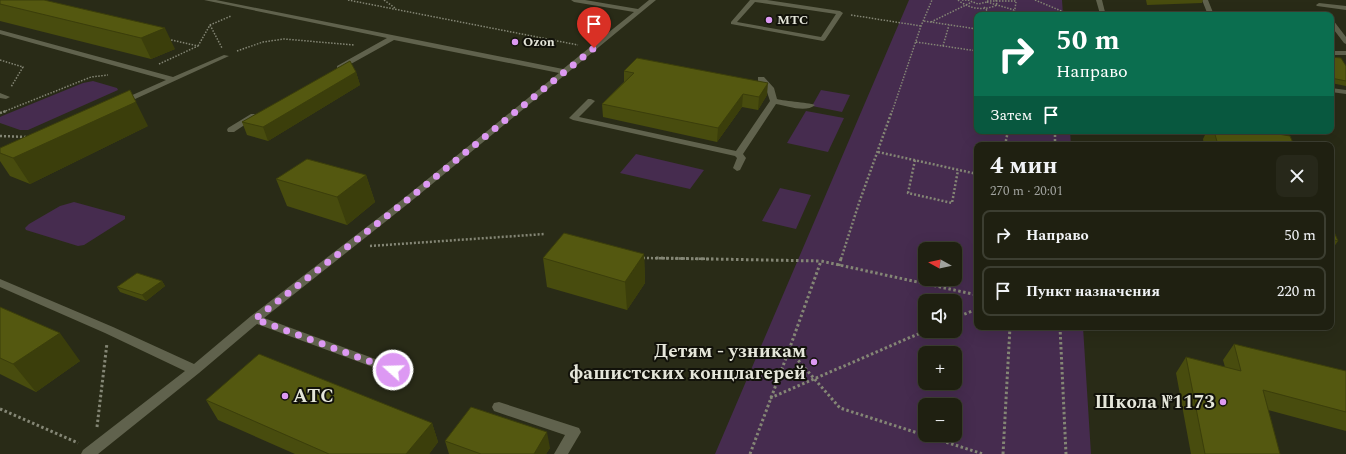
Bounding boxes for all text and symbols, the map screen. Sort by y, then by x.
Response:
pin [577,7.0,611,48]
place label: МТС [777,10,808,30]
icon: arrive [583,13,605,35]
marker: МТС [764,15,774,25]
text: 50 m [1056,19,1120,62]
icon: right [990,28,1042,80]
place label: Ozon [523,32,555,52]
marker: Ozon [510,37,520,47]
text: Направо [1056,58,1128,85]
text: Затем [990,104,1032,127]
icon: arrive [1040,104,1062,126]
text: 4 мин [990,148,1058,184]
button: close [1276,155,1318,197]
text: 270 m · 20:01 [990,181,1063,201]
icon: right [992,224,1014,246]
text: Направо [1026,224,1089,247]
text: 50 m [1284,224,1316,247]
north arrow [918,242,962,286]
map controls [918,242,962,442]
icon: arrive [992,280,1014,302]
text: Пункт назначения [1026,280,1160,303]
text: 220 m [1277,280,1316,303]
button: sound [918,294,962,338]
place label: Детям - узникам фашистских концлагерей [569,337,806,388]
button: + [918,346,962,390]
position arrow [372,349,414,391]
marker: Детям - узникам фашистских концлагерей [809,357,819,367]
place label: АТС [293,382,334,411]
place label: Школа №1173 [1094,388,1215,417]
marker: АТС [280,391,290,401]
marker: Школа №1173 [1218,397,1228,407]
button: − [918,398,962,442]

